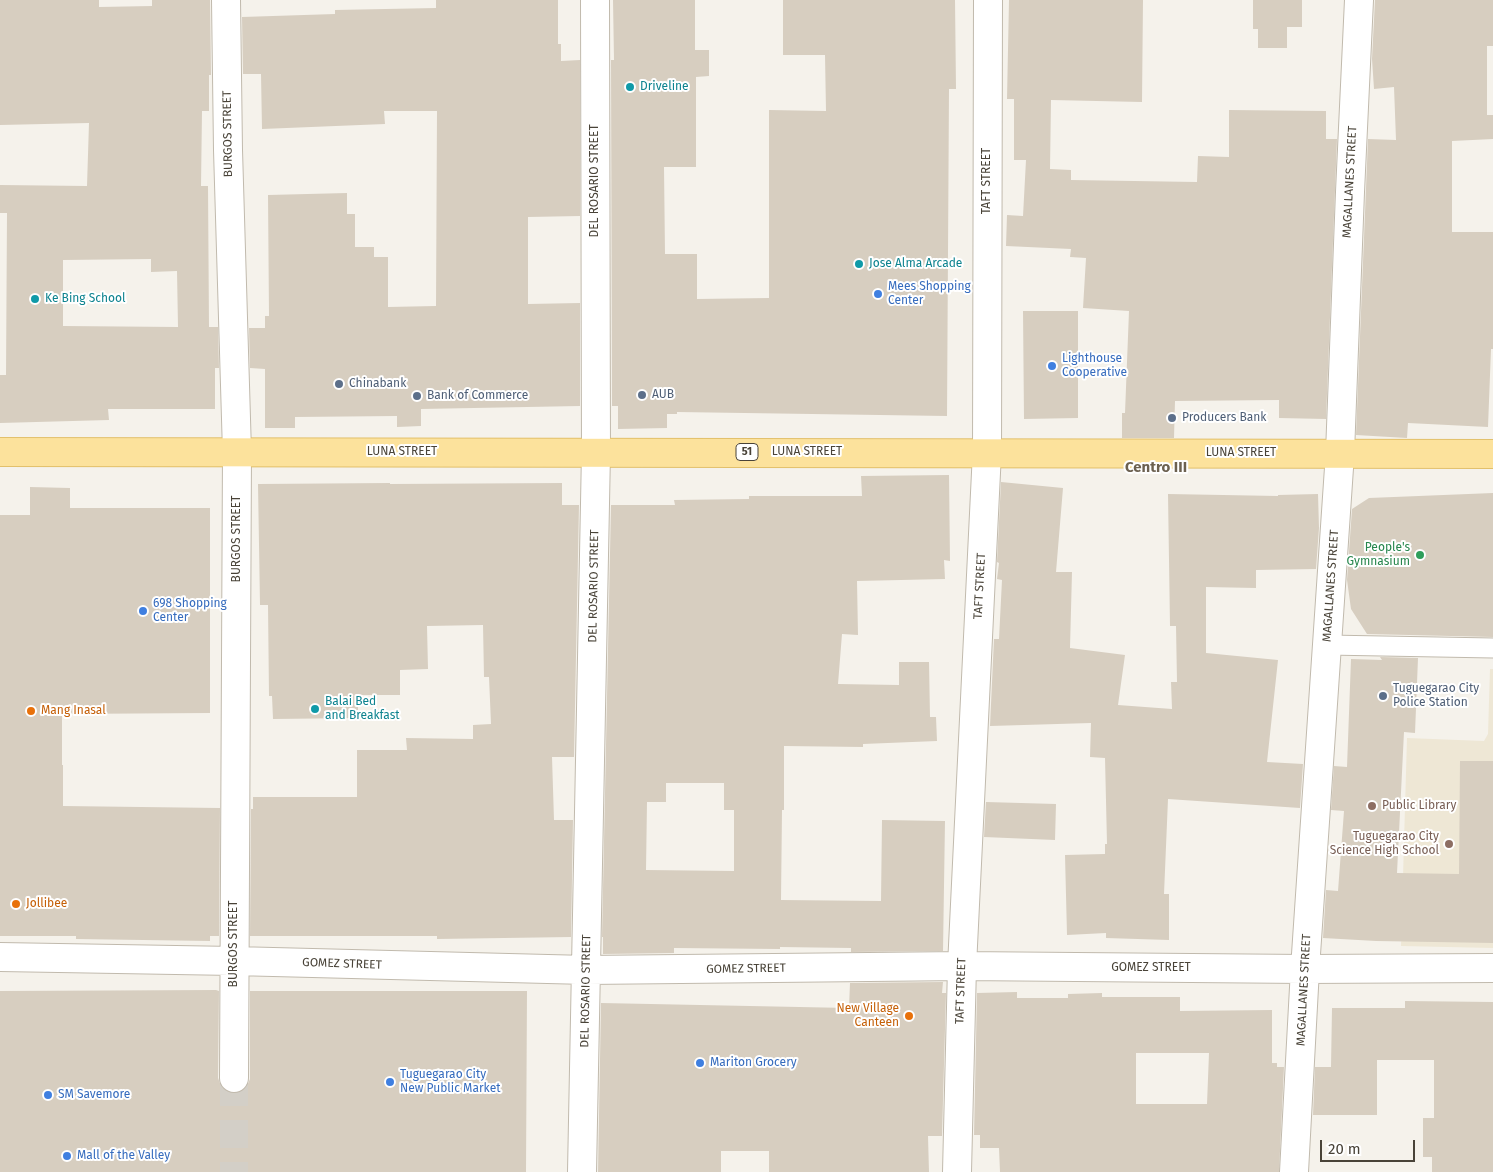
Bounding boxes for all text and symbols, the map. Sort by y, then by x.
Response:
place label: Driveline [640,80,689,94]
marker: Driveline [624,81,636,93]
street label: BURGOS STREET [220,90,236,178]
street label: DEL ROSARIO STREET [588,124,602,238]
street label: MAGALLANES STREET [1340,126,1360,238]
street label: TAFT STREET [980,148,994,214]
place label: Jose Alma Arcade [869,257,962,271]
marker: Jose Alma Arcade [853,258,865,270]
place label: Mees Shopping Center [888,280,971,308]
marker: Mees Shopping Center [872,288,884,300]
place label: Ke Bing School [45,292,126,306]
marker: Ke Bing School [29,293,41,305]
place label: Lighthouse Cooperative [1062,352,1127,380]
marker: Lighthouse Cooperative [1046,360,1058,372]
place label: Chinabank [349,377,406,391]
marker: Chinabank [333,378,345,390]
place label: AUB [652,388,674,402]
place label: Bank of Commerce [427,389,528,403]
marker: AUB [636,389,648,401]
marker: Bank of Commerce [411,390,423,402]
place label: Producers Bank [1182,411,1266,425]
marker: Producers Bank [1166,412,1178,424]
road number: 51 [736,444,758,461]
street label: LUNA STREET [367,445,437,459]
street label: LUNA STREET [772,445,842,459]
street label: LUNA STREET [1206,446,1276,460]
district label: Centro III [1125,459,1187,477]
street label: BURGOS STREET [230,496,244,582]
street label: DEL ROSARIO STREET [586,529,602,643]
street label: MAGALLANES STREET [1320,529,1342,643]
place label: People's Gymnasium [1347,541,1410,569]
marker: People's Gymnasium [1414,549,1426,561]
street label: TAFT STREET [971,552,989,620]
place label: 698 Shopping Center [153,597,227,625]
marker: 698 Shopping Center [137,605,149,617]
place label: Tuguegarao City Police Station [1393,682,1479,710]
marker: Tuguegarao City Police Station [1377,690,1389,702]
place label: Balai Bed and Breakfast [325,695,400,723]
marker: Balai Bed and Breakfast [309,703,321,715]
place label: Mang Inasal [41,704,106,718]
marker: Mang Inasal [25,705,37,717]
place label: Public Library [1382,799,1456,813]
marker: Public Library [1366,800,1378,812]
place label: Tuguegarao City Science High School [1330,830,1439,858]
marker: Tuguegarao City Science High School [1443,838,1455,850]
place label: Jollibee [26,897,67,911]
marker: Jollibee [10,898,22,910]
street label: BURGOS STREET [227,901,241,987]
street label: DEL ROSARIO STREET [578,934,594,1048]
street label: MAGALLANES STREET [1294,934,1314,1046]
street label: GOMEZ STREET [302,955,382,973]
street label: TAFT STREET [953,957,969,1025]
street label: GOMEZ STREET [706,961,786,977]
street label: GOMEZ STREET [1111,961,1191,975]
place label: New Village Canteen [836,1002,899,1030]
marker: New Village Canteen [903,1010,915,1022]
place label: Mariton Grocery [710,1056,797,1070]
marker: Mariton Grocery [694,1057,706,1069]
place label: Tuguegarao City New Public Market [400,1068,500,1096]
marker: Tuguegarao City New Public Market [384,1076,396,1088]
place label: SM Savemore [58,1088,130,1102]
marker: SM Savemore [42,1089,54,1101]
scale bar [1323,1130,1418,1162]
text: 20 m [1328,1140,1361,1158]
place label: Mall of the Valley [77,1149,170,1163]
marker: Mall of the Valley [61,1150,73,1162]

